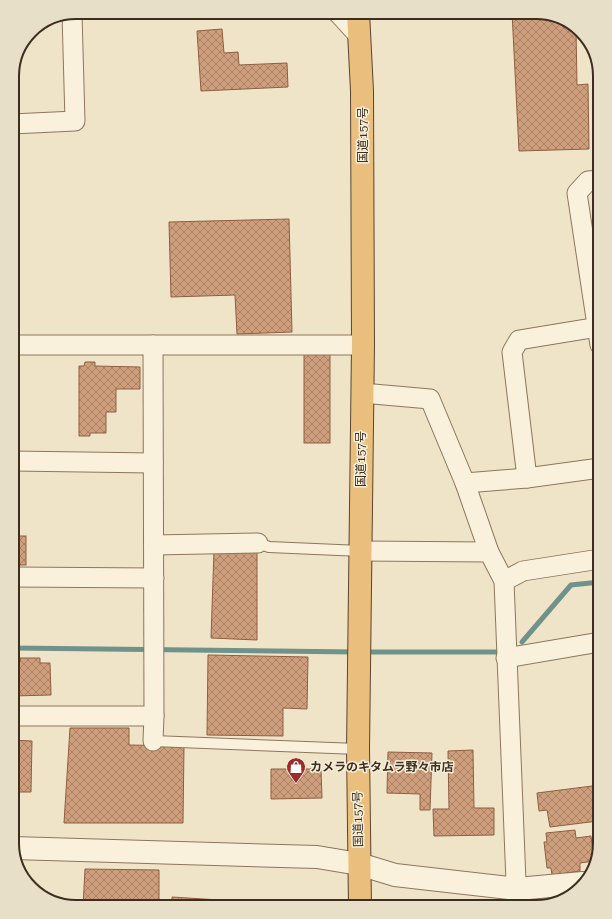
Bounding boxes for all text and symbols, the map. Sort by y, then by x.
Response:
street label: 国道157号 [356,107,370,163]
street label: 国道157号 [354,431,368,487]
shop icon: カメラのキタムラ野々市店 [285,756,307,784]
place label: カメラのキタムラ野々市店 [310,760,453,774]
street label: 国道157号 [351,791,365,847]

